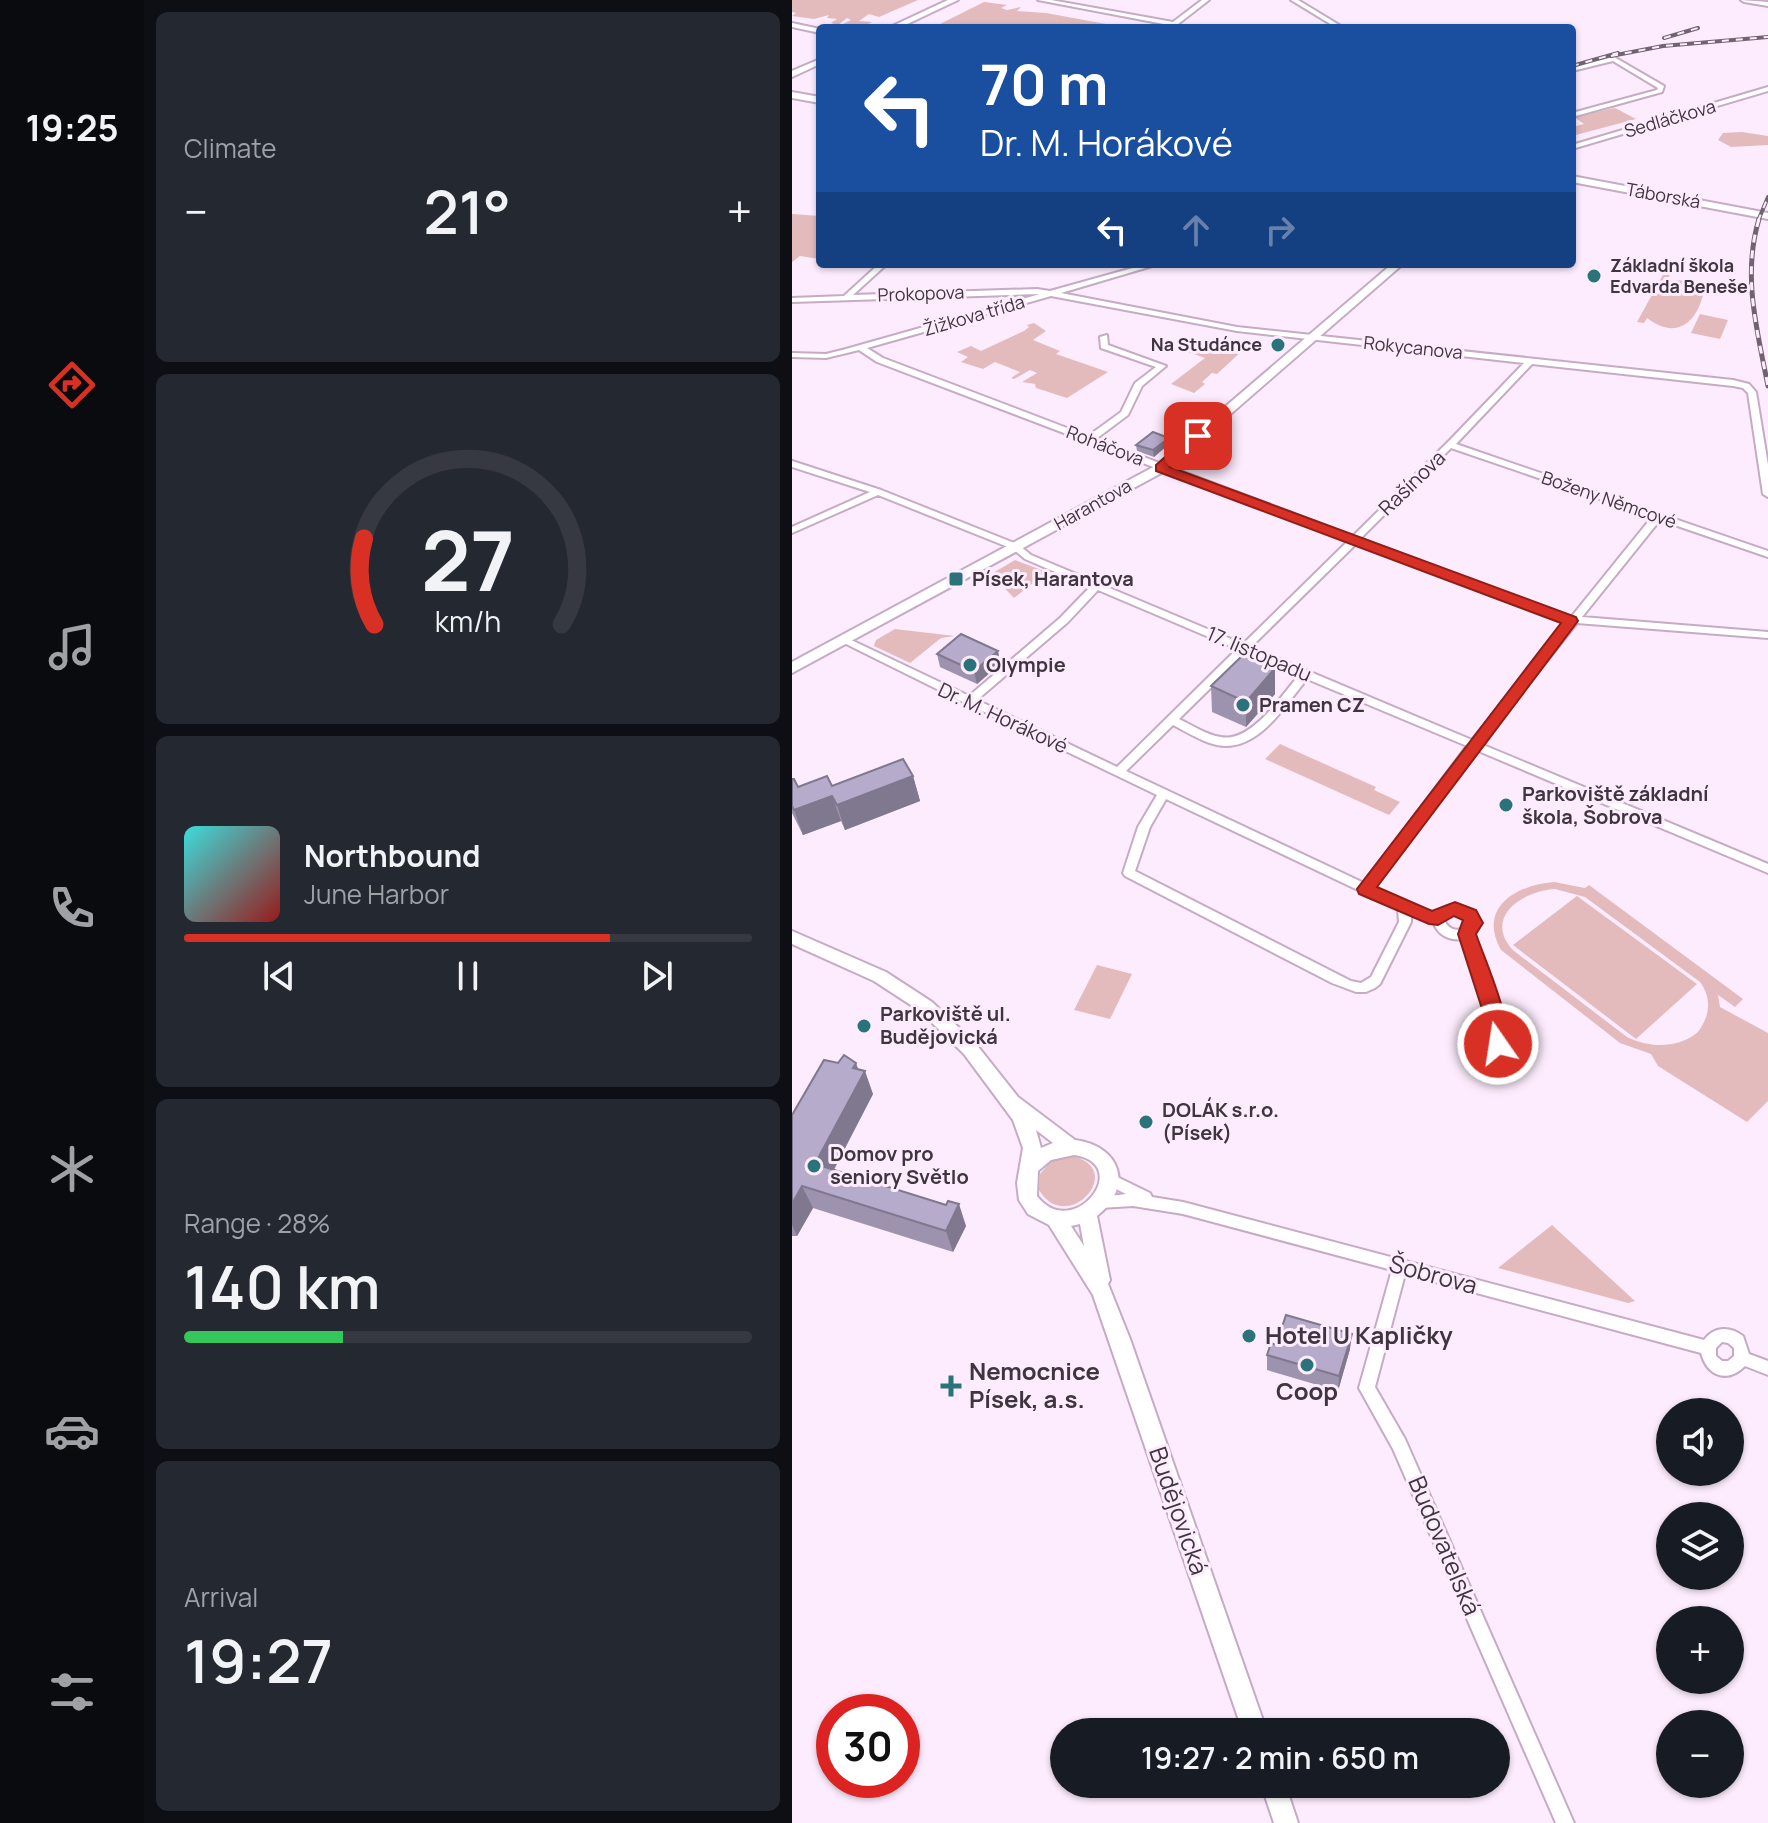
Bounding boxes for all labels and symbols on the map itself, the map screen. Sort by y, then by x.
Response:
street label: Sedláčkova [1621,94,1718,143]
street label: Táborská [1624,177,1702,213]
place label: Základní škola Edvarda Beneše [1610,253,1748,298]
marker: Základní škola Edvarda Beneše [1585,267,1603,285]
street label: Prokopova [877,279,965,307]
street label: Žižkova třída [920,289,1027,341]
street label: Rokycanova [1362,330,1464,364]
place label: Na Studánce [1151,332,1262,356]
marker: Na Studánce [1269,336,1287,354]
pin [1164,402,1232,470]
street label: Roháčova [1063,419,1148,471]
street label: Rašínova [1372,444,1451,521]
street label: Boženy Němcové [1539,465,1680,533]
street label: Harantova [1050,473,1135,535]
place label: Písek, Harantova [972,565,1134,592]
marker: Písek, Harantova [947,570,965,588]
street label: 17. listopadu [1203,619,1316,688]
place label: Olympie [986,651,1066,678]
marker: Olympie [961,656,979,674]
street label: Dr. M. Horákové [934,676,1073,759]
place label: Pramen CZ [1259,691,1365,718]
marker: Pramen CZ [1234,696,1252,714]
place label: Parkoviště základní škola, Šobrova [1522,780,1709,830]
marker: Parkoviště základní škola, Šobrova [1497,796,1515,814]
place label: Parkoviště ul. Budějovická [880,1000,1011,1050]
position arrow [1456,1002,1540,1086]
marker: Parkoviště ul. Budějovická [855,1017,873,1035]
place label: DOLÁK s.r.o. (Písek) [1162,1096,1279,1146]
marker: DOLÁK s.r.o. (Písek) [1137,1113,1155,1131]
place label: Domov pro seniory Světlo [830,1140,969,1190]
marker: Domov pro seniory Světlo [805,1157,823,1175]
street label: Šobrova [1386,1246,1481,1301]
place label: Hotel U Kapličky [1265,1318,1453,1351]
marker: Hotel U Kapličky [1240,1327,1258,1345]
place label: Nemocnice Písek, a.s. [969,1354,1100,1415]
marker: Coop [1298,1356,1316,1374]
place label: Coop [1276,1374,1338,1407]
marker: Nemocnice Písek, a.s. [940,1375,962,1397]
street label: Budějovická [1142,1442,1217,1579]
street label: Budovatelská [1401,1471,1490,1620]
speed limit sign: 30 [816,1694,920,1798]

